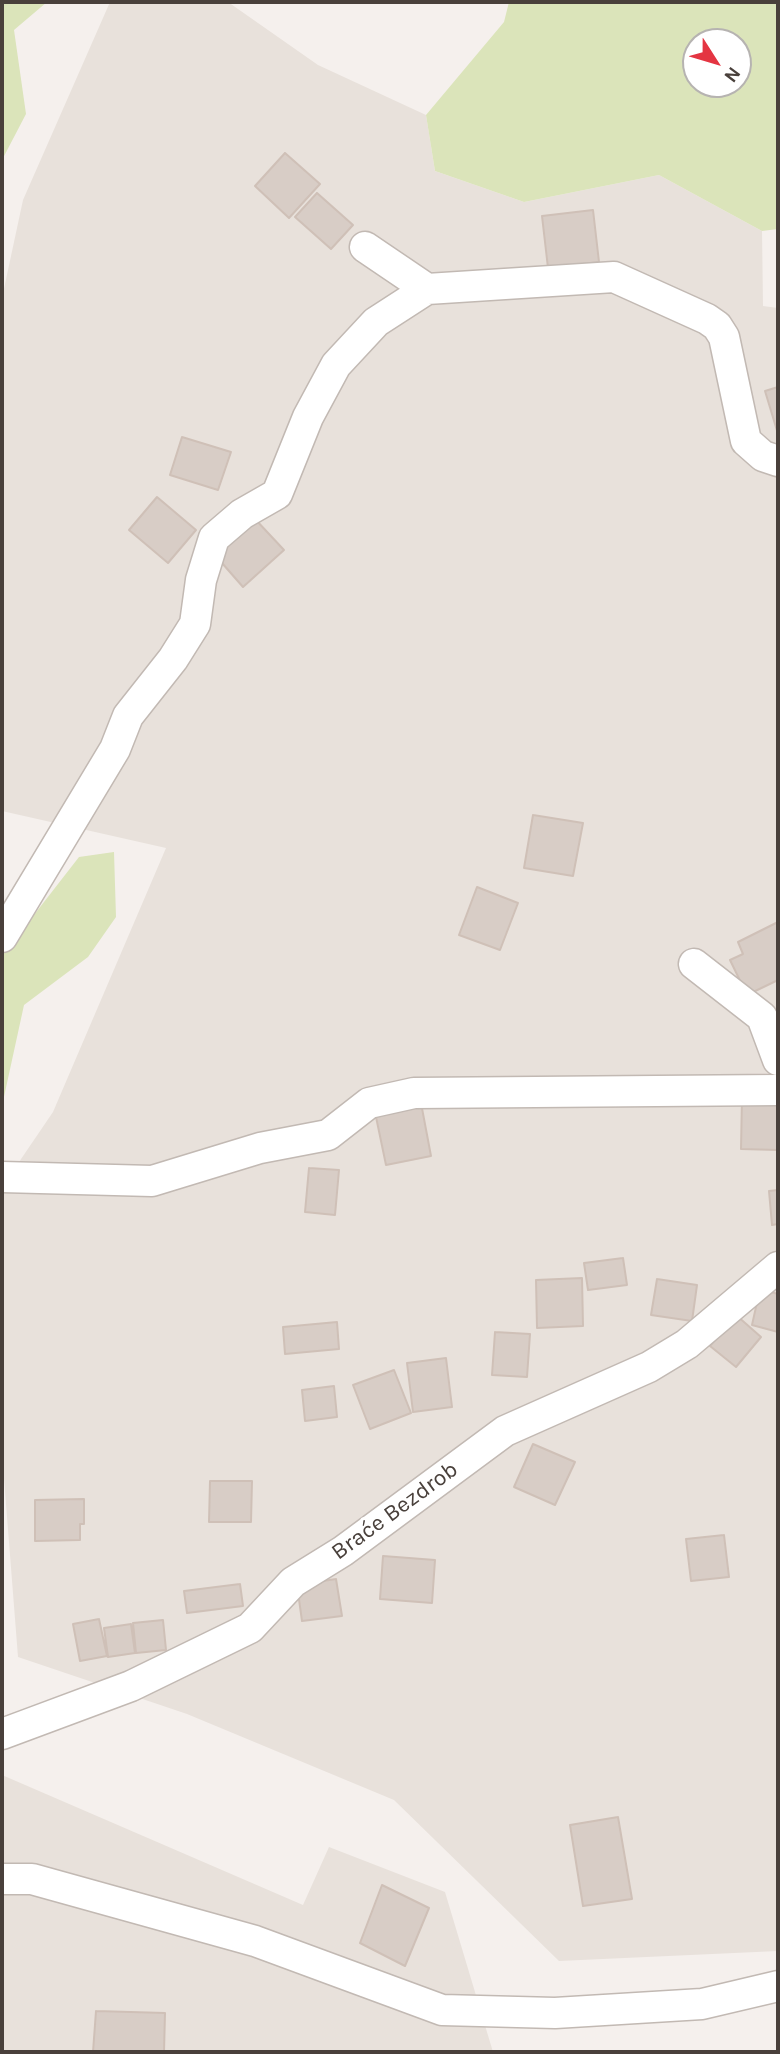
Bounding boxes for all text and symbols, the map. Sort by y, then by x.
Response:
north arrow [682,28,752,98]
text: N [719,62,745,86]
street label: Braće Bezdrob [326,1456,464,1566]

